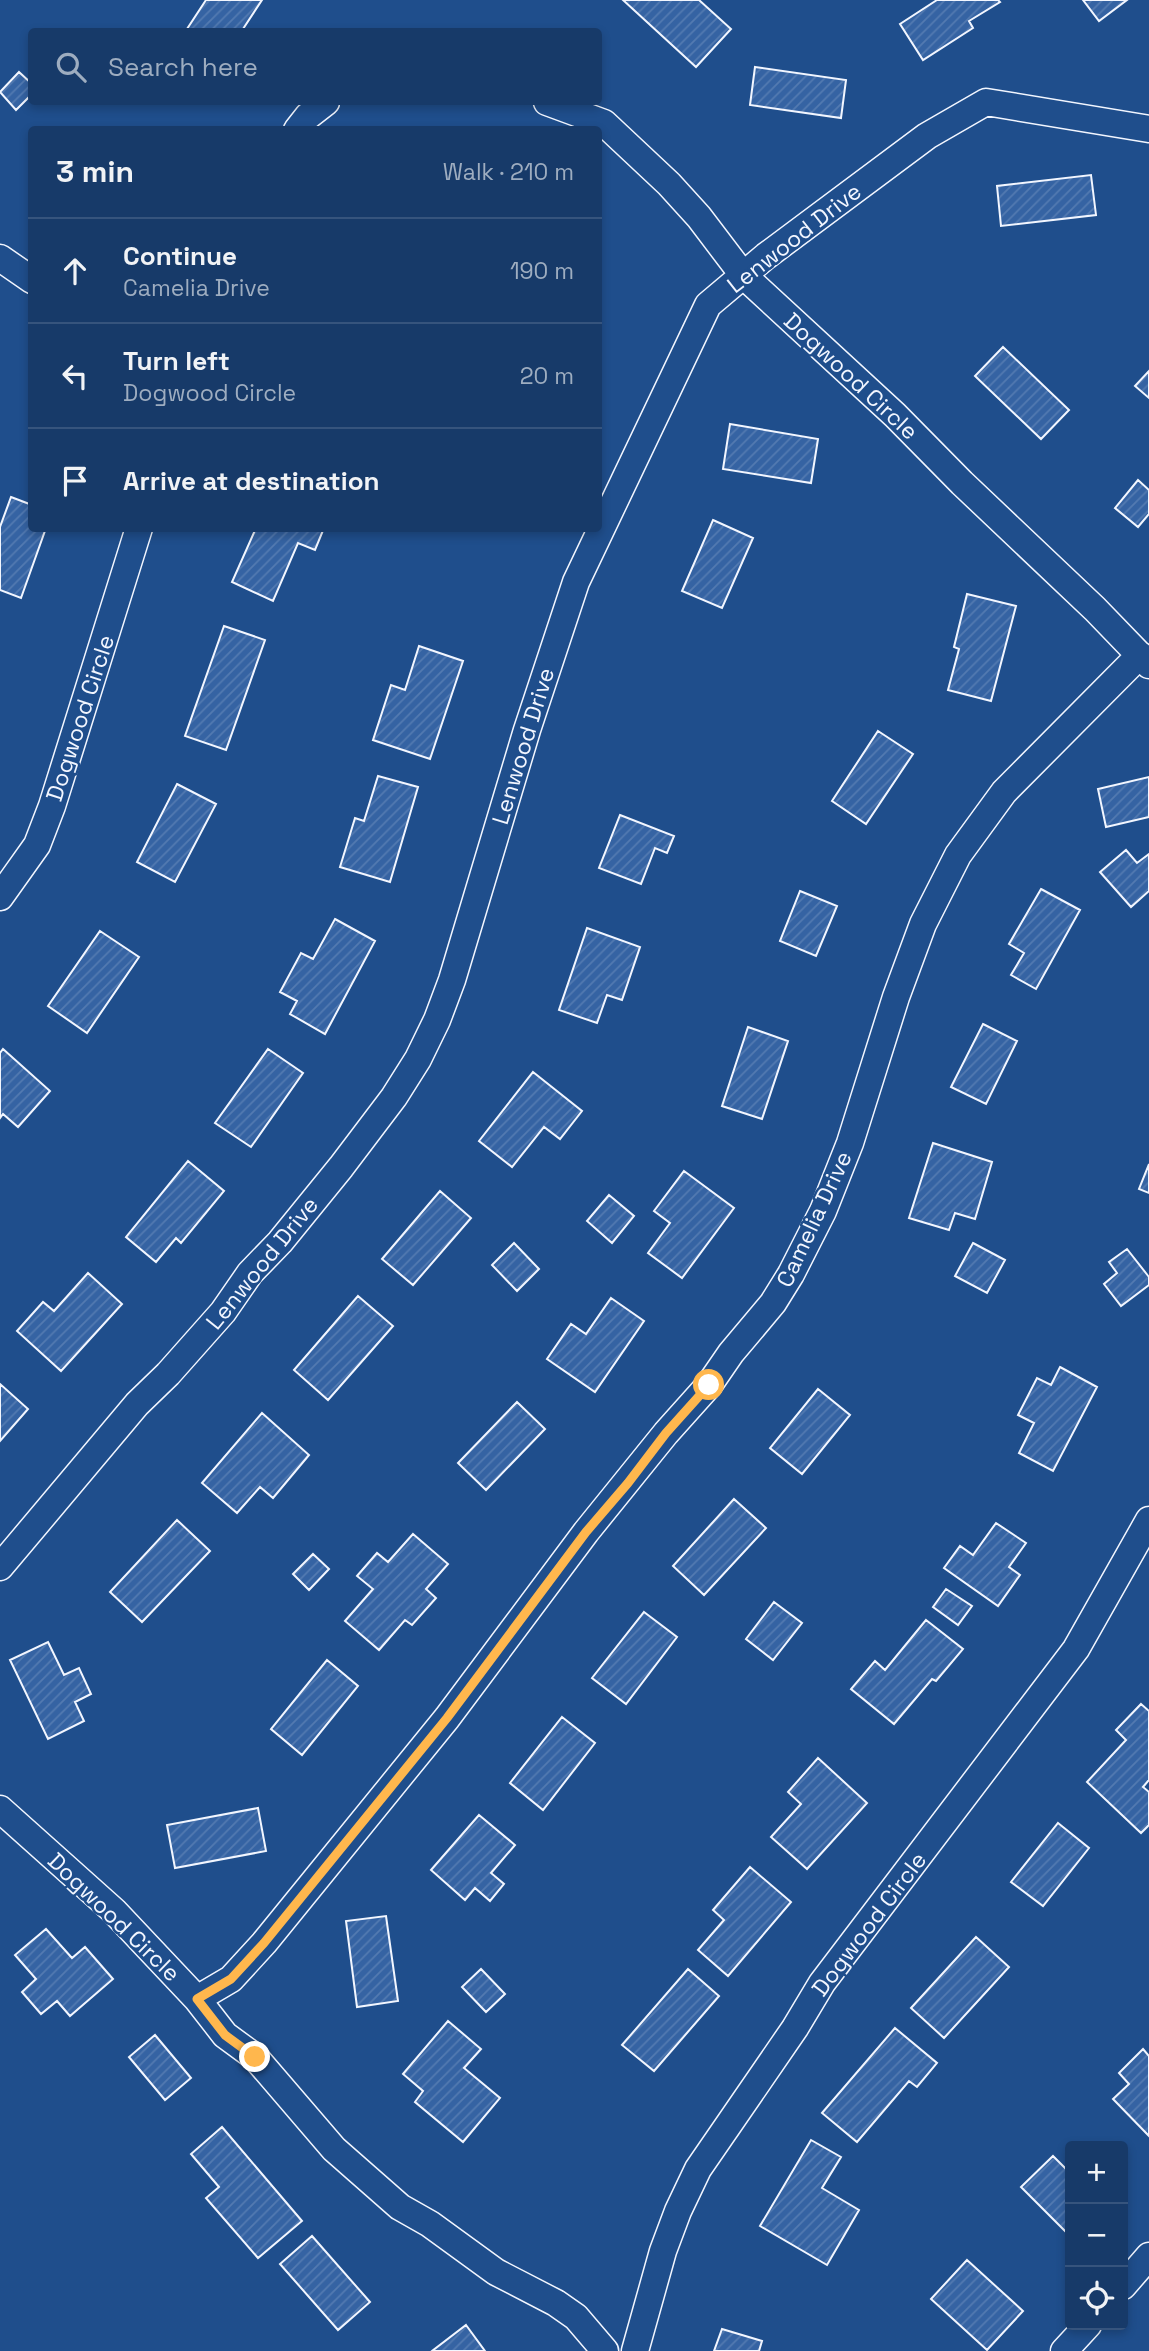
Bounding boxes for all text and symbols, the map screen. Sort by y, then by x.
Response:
search box [28,28,602,105]
icon: search [52,48,90,86]
text: Search here [108,50,258,84]
text: 3 min [56,152,134,191]
text: Walk · 210 m [443,157,574,187]
street label: Lenwood Drive [721,176,867,300]
text: Continue [123,239,237,273]
icon: ahead [56,252,94,290]
text: 190 m [510,256,574,286]
text: Camelia Drive [123,273,270,303]
street label: Dogwood Circle [777,306,925,446]
text: Turn left [123,344,230,378]
icon: left [56,357,94,395]
text: 20 m [520,361,574,391]
text: Dogwood Circle [123,378,296,408]
icon: arrive [56,462,94,500]
text: Arrive at destination [123,464,380,498]
street label: Dogwood Circle [39,631,121,805]
street label: Lenwood Drive [485,664,561,828]
street label: Camelia Drive [769,1146,859,1292]
street label: Lenwood Drive [199,1190,325,1336]
route start [693,1369,724,1400]
street label: Dogwood Circle [41,1846,187,1988]
street label: Dogwood Circle [805,1846,933,2002]
route end [239,2041,270,2072]
map controls [1065,2141,1128,2330]
button: + [1065,2141,1128,2204]
button: − [1065,2204,1128,2267]
button: locate [1065,2267,1128,2330]

